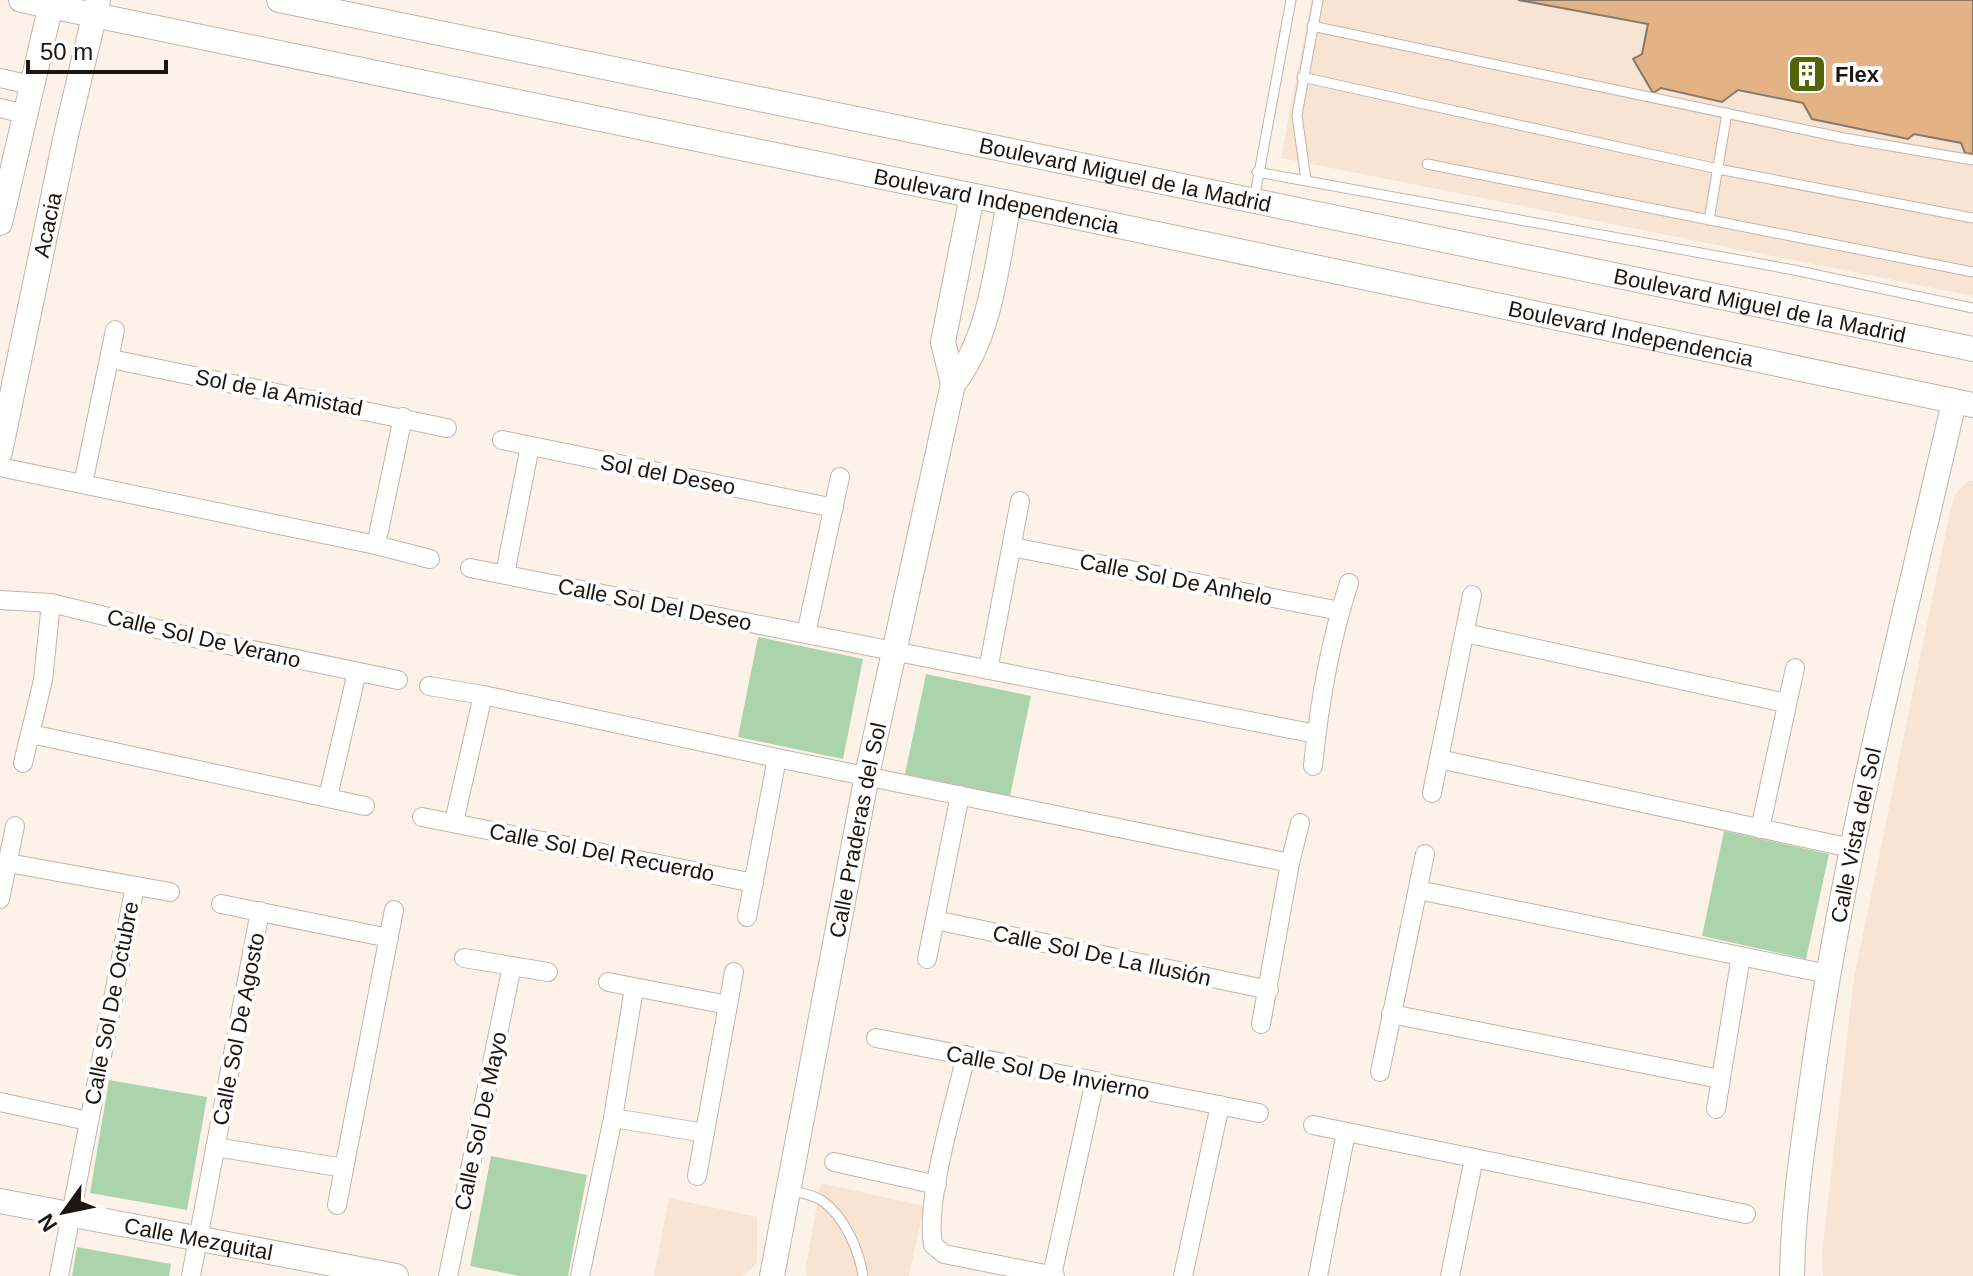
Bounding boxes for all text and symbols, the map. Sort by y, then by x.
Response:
scale bar [28,24,166,74]
text: 50 m [40,38,93,65]
building icon: Flex [1786,53,1828,95]
place label: Flex [1835,62,1880,87]
street label: Boulevard Miguel de la Madrid [977,133,1273,217]
street label: Boulevard Independencia [872,164,1122,239]
street label: Acacia [29,189,67,260]
street label: Boulevard Miguel de la Madrid [1612,263,1908,348]
street label: Boulevard Independencia [1506,296,1756,372]
street label: Sol de la Amistad [193,364,365,421]
street label: Sol del Deseo [598,449,738,500]
street label: Calle Sol De Anhelo [1077,549,1274,610]
street label: Calle Sol Del Deseo [556,573,754,636]
street label: Calle Sol De Verano [105,604,303,673]
street label: Calle Praderas del Sol [824,720,891,940]
street label: Calle Vista del Sol [1826,745,1886,925]
street label: Calle Sol Del Recuerdo [487,818,717,887]
street label: Calle Sol De Octubre [80,899,143,1107]
street label: Calle Sol De La Ilusión [990,920,1213,991]
street label: Calle Sol De Agosto [208,931,269,1128]
street label: Calle Sol De Mayo [449,1029,512,1213]
street label: Calle Sol De Invierno [944,1041,1152,1104]
north arrow [24,1172,104,1252]
text: N [33,1209,62,1236]
street label: Calle Mezquital [122,1213,275,1265]

